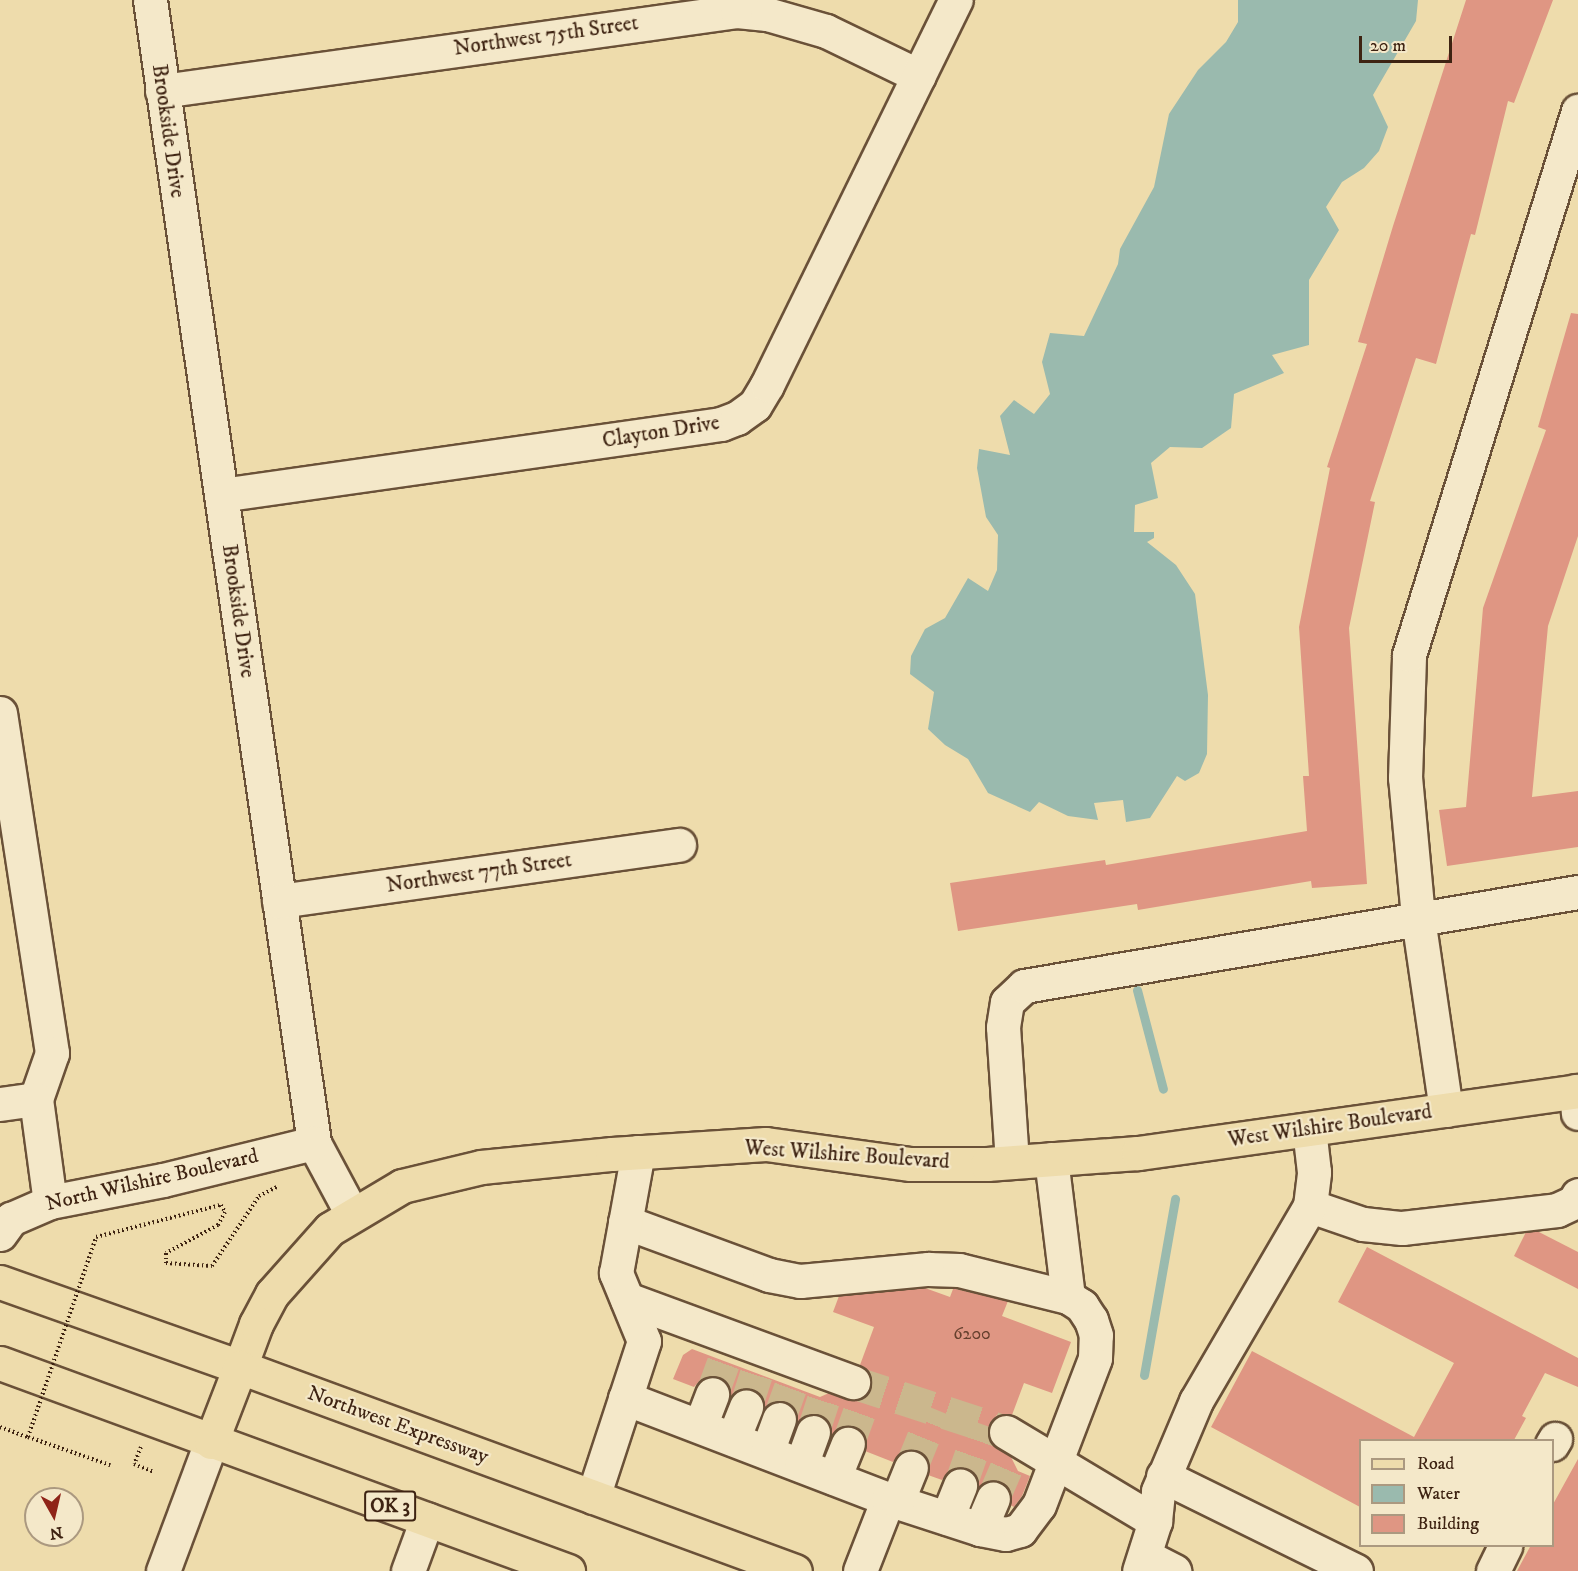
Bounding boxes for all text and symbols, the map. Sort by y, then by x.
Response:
street label: Northwest 75th Street [452,11,640,61]
scale bar [1362,24,1455,62]
text: 20 m [1370,35,1406,57]
street label: Brookside Drive [146,63,190,199]
street label: Clayton Drive [601,410,721,454]
street label: Brookside Drive [216,543,260,679]
street label: Northwest 77th Street [385,848,573,898]
street label: West Wilshire Boulevard [1226,1099,1434,1153]
street label: West Wilshire Boulevard [744,1135,950,1175]
street label: North Wilshire Boulevard [43,1143,261,1217]
house number: 6200 [953,1323,991,1345]
street label: Northwest Expressway [304,1380,492,1470]
legend [1359,1439,1554,1547]
text: Road [1417,1453,1454,1475]
text: Water [1417,1483,1460,1505]
north arrow [24,1487,84,1547]
road number: OK 3 [363,1489,417,1523]
text: Building [1417,1513,1479,1535]
text: N [48,1522,64,1544]

